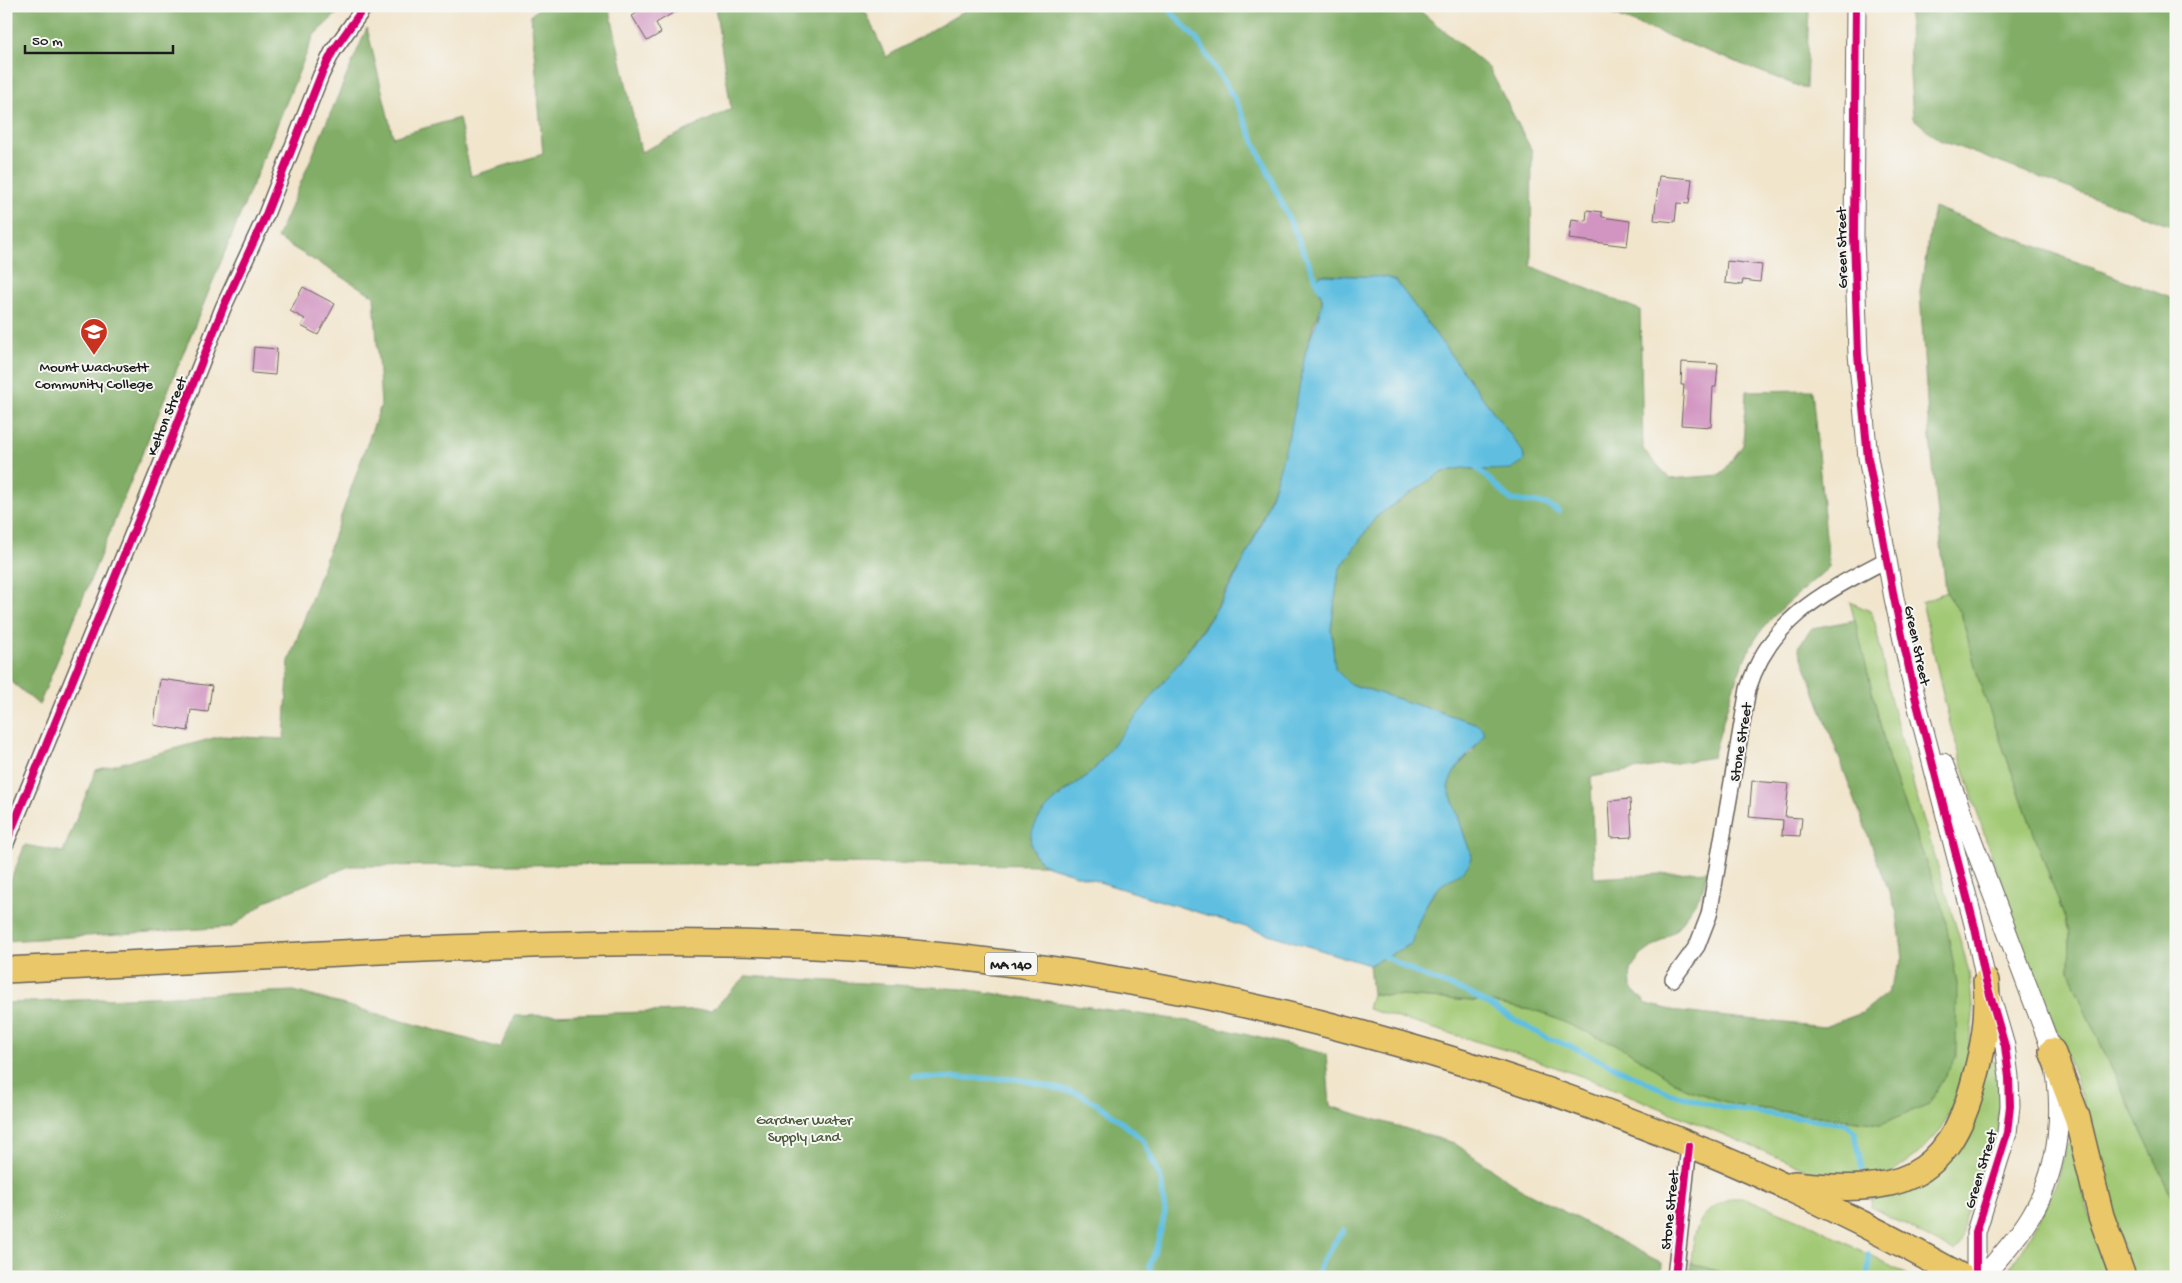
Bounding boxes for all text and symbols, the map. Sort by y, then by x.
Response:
scale bar [25,22,172,54]
text: 50 m [32,33,63,51]
street label: Green Street [1833,205,1853,289]
school or university icon: Mount Wachusett Community College [79,317,109,356]
place label: Mount Wachusett Community College [35,359,153,394]
street label: Kelton Street [144,373,193,459]
street label: Green Street [1899,604,1934,689]
street label: Stone Street [1727,700,1757,783]
road number: MA 140 [985,952,1037,976]
park label: Gardner Water Supply Land [756,1112,854,1147]
street label: Green Street [1961,1126,2003,1211]
street label: Stone Street [1658,1168,1684,1251]

